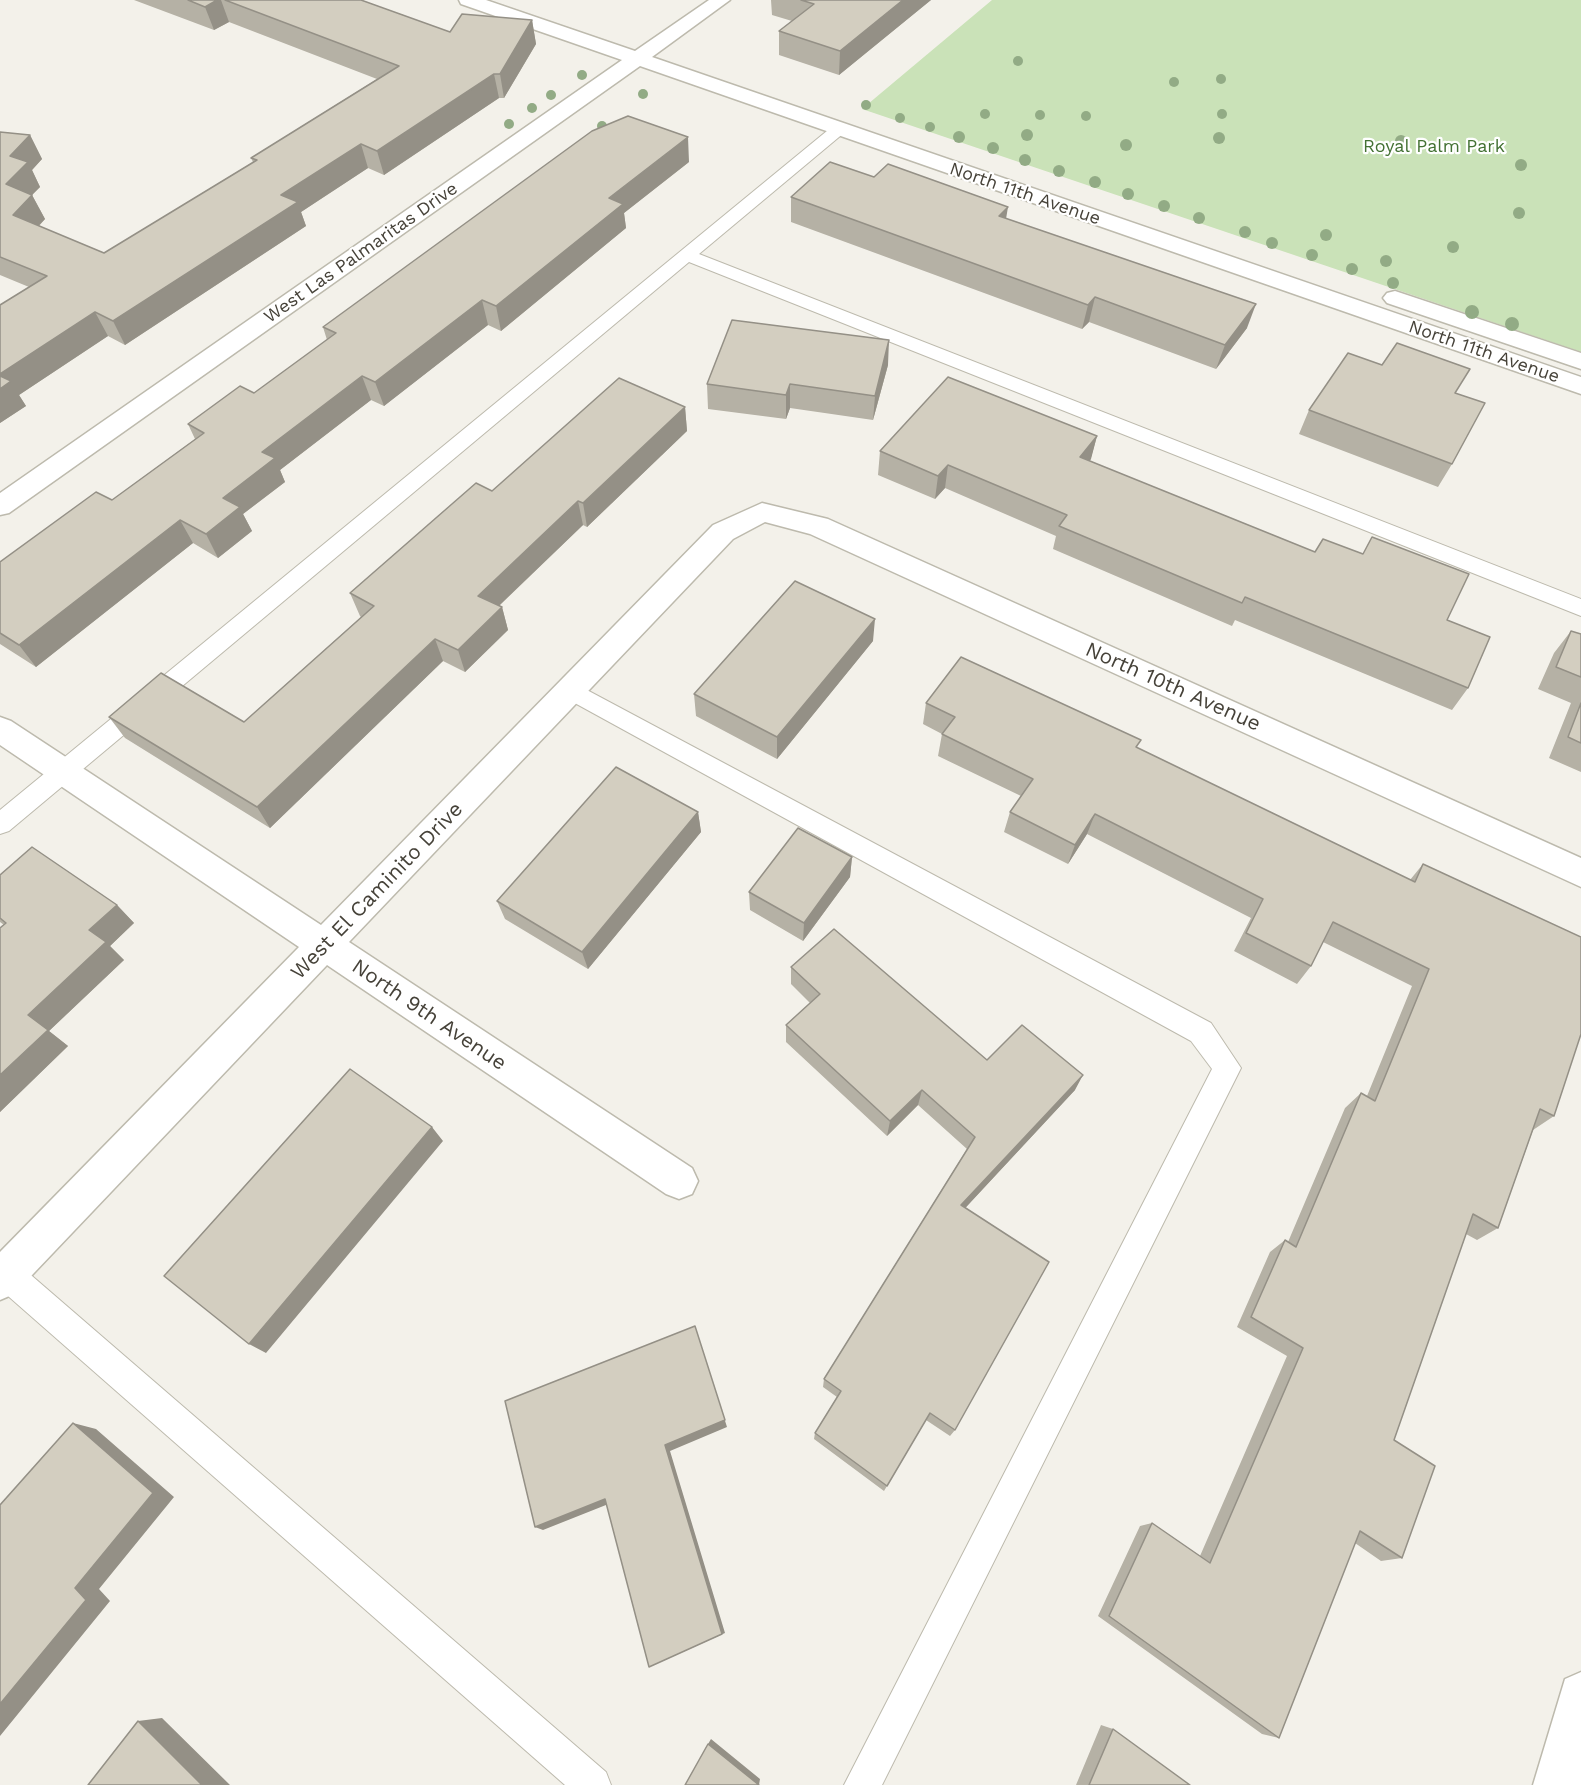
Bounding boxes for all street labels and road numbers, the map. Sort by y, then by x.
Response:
street label: North 11th Avenue [947,158,1103,230]
street label: West Las Palmaritas Drive [260,178,462,328]
street label: North 11th Avenue [1406,316,1562,388]
street label: North 10th Avenue [1081,637,1265,737]
street label: West El Caminito Drive [286,797,468,985]
street label: North 9th Avenue [347,954,511,1076]

